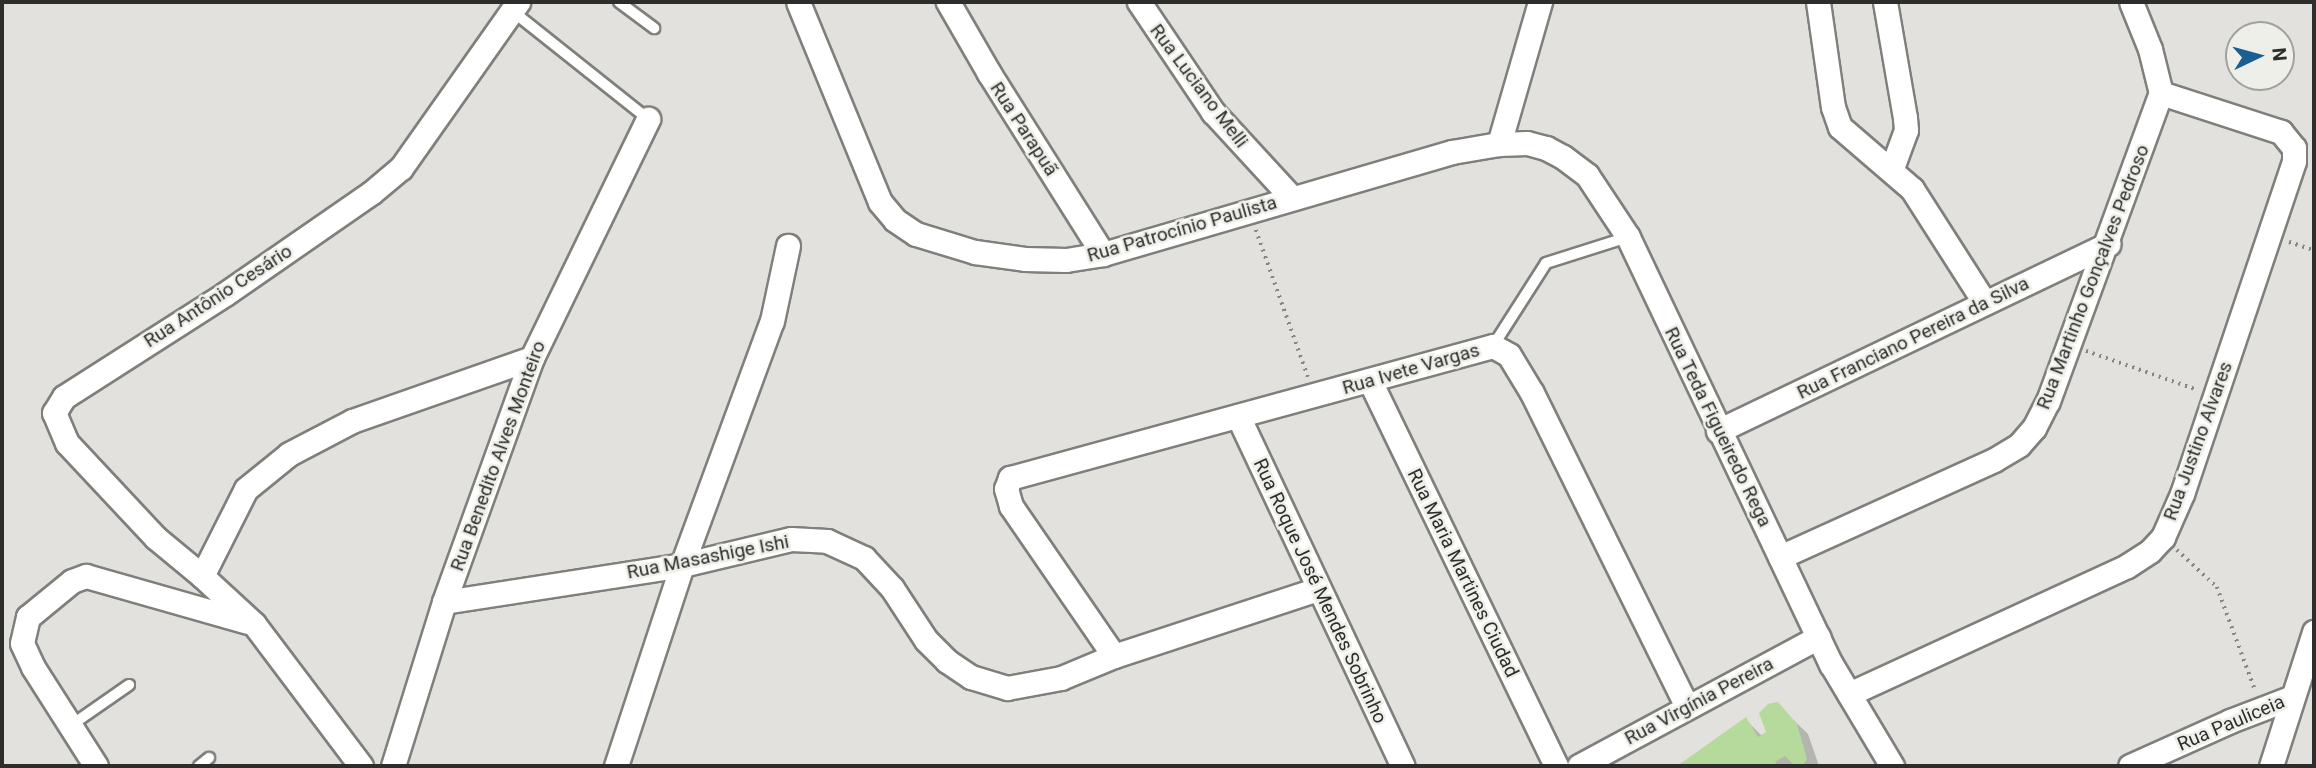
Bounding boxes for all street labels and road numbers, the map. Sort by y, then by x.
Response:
street label: Rua Luciano Melli [1145,20,1253,152]
street label: Rua Parapuã [985,78,1063,180]
street label: Rua Martinho Gonçalves Pedroso [2032,141,2154,413]
street label: Rua Patrocínio Paulista [1084,191,1280,267]
street label: Rua Antônio Cesário [140,240,296,352]
street label: Rua Franciano Pereira da Silva [1793,272,2033,404]
street label: Rua Teda Figueiredo Rega [1660,323,1776,531]
street label: Rua Benedito Alves Monteiro [446,338,550,574]
street label: Rua Ivete Vargas [1340,339,1482,399]
street label: Rua Justino Alvares [2159,358,2237,524]
street label: Rua Roque José Mendes Sobrinho [1248,455,1392,727]
street label: Rua Maria Martines Ciudad [1403,465,1523,681]
street label: Rua Masashige Ishi [625,530,791,584]
street label: Rua Virgínia Pereira [1621,652,1777,750]
street label: Rua Pauliceia [2174,690,2288,756]

